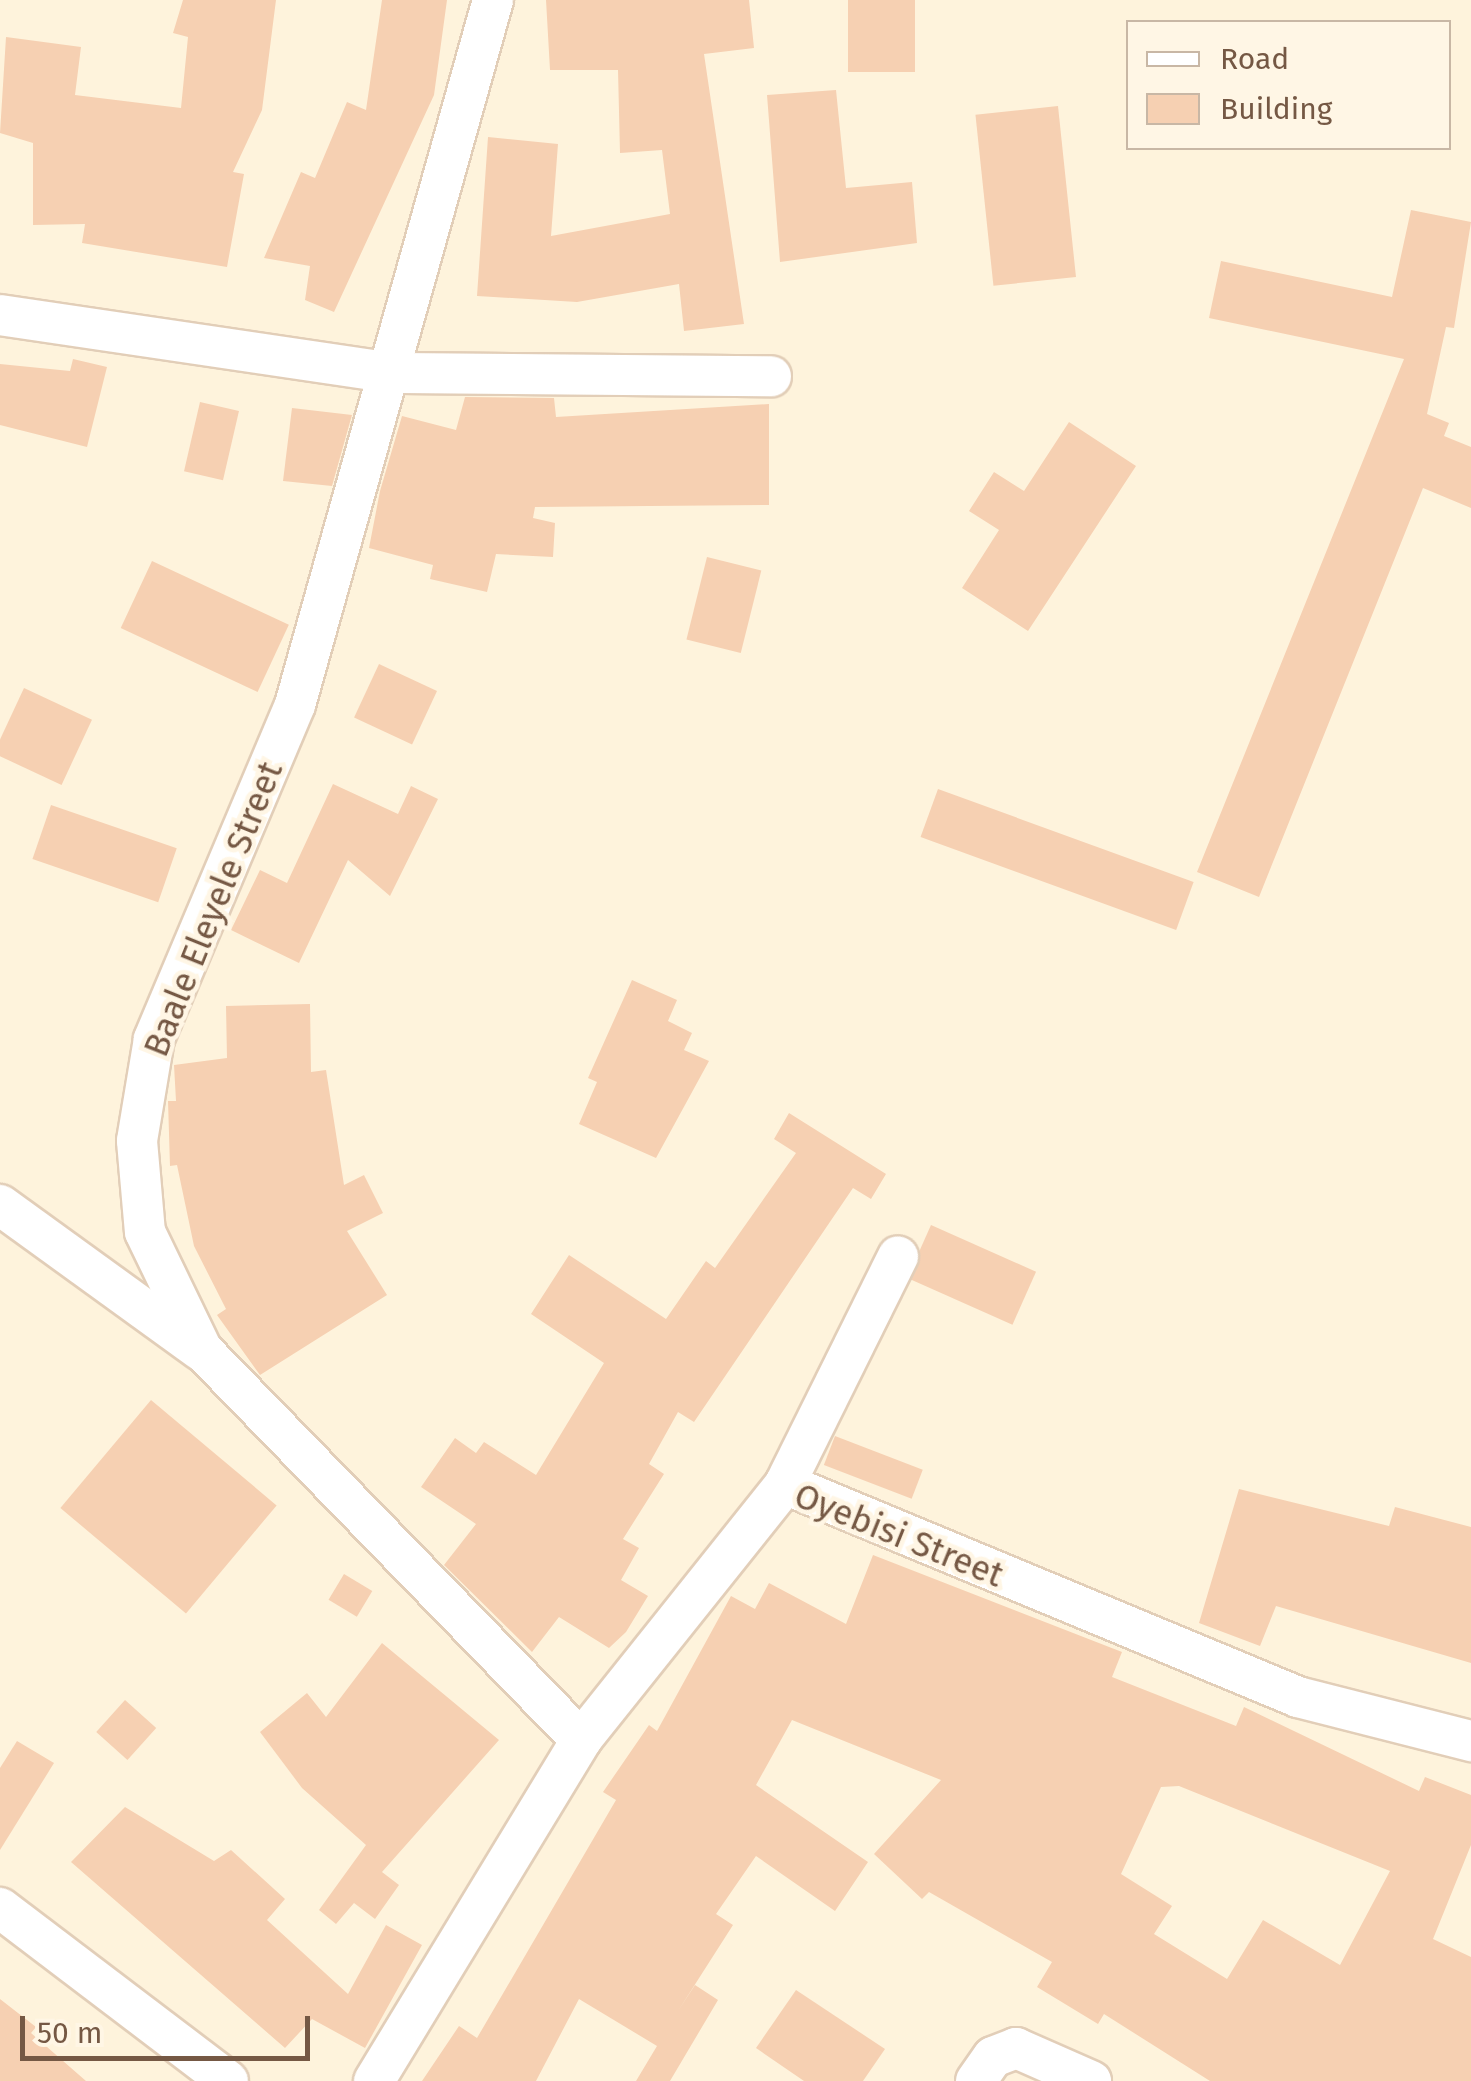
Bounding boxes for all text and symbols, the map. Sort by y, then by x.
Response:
legend [1126,20,1451,150]
text: Road [1220,41,1289,77]
text: Building [1220,91,1332,127]
street label: Baale Eleyele Street [135,755,291,1063]
street label: Oyebisi Street [788,1474,1010,1596]
scale bar [25,1996,315,2058]
text: 50 m [37,2015,102,2051]

